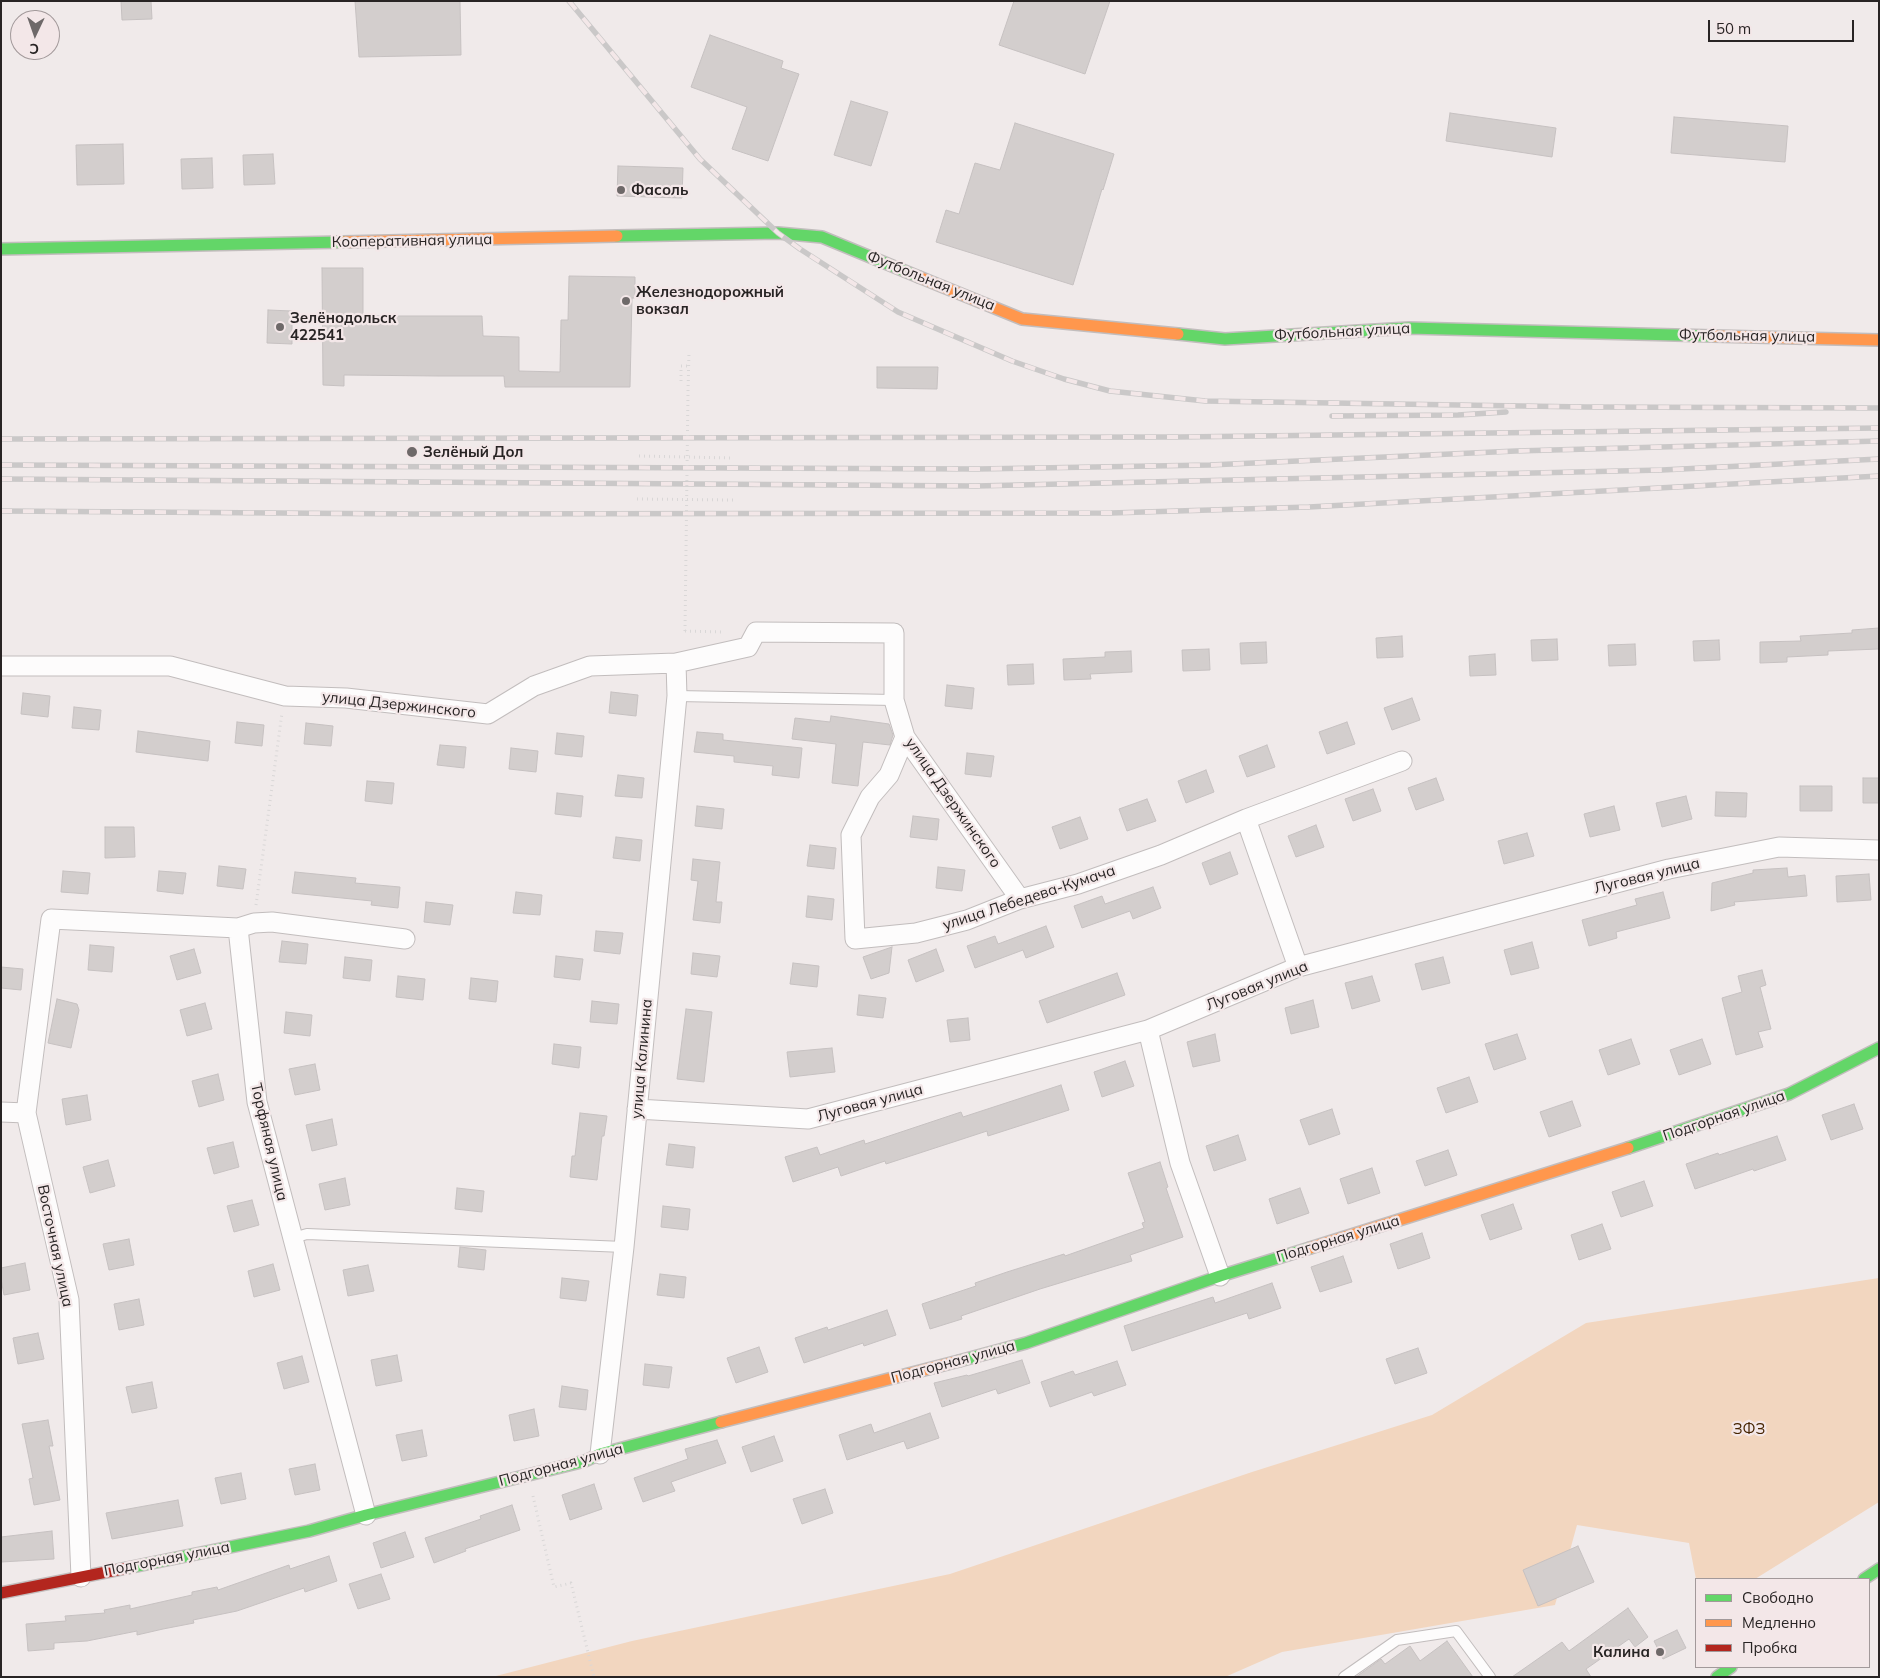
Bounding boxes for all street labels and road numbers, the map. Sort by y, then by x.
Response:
street label: Кооперативная улица [331,231,493,251]
street label: Футбольная улица [864,247,998,315]
street label: Футбольная улица [1273,319,1411,345]
street label: Футбольная улица [1679,326,1815,346]
street label: улица Дзержинского [321,688,477,722]
street label: улица Дзержинского [901,735,1005,871]
street label: Луговая улица [1592,854,1702,898]
street label: улица Лебедева-Кумача [941,862,1117,934]
street label: Луговая улица [1203,957,1311,1015]
street label: улица Калинина [628,998,656,1120]
street label: Луговая улица [815,1080,925,1126]
street label: Торфяная улица [247,1081,291,1203]
street label: Подгорная улица [1661,1087,1787,1145]
street label: Восточная улица [33,1183,77,1309]
street label: Подгорная улица [1274,1212,1402,1266]
street label: Подгорная улица [889,1337,1017,1387]
street label: Подгорная улица [497,1440,625,1490]
street label: Подгорная улица [103,1538,231,1580]

